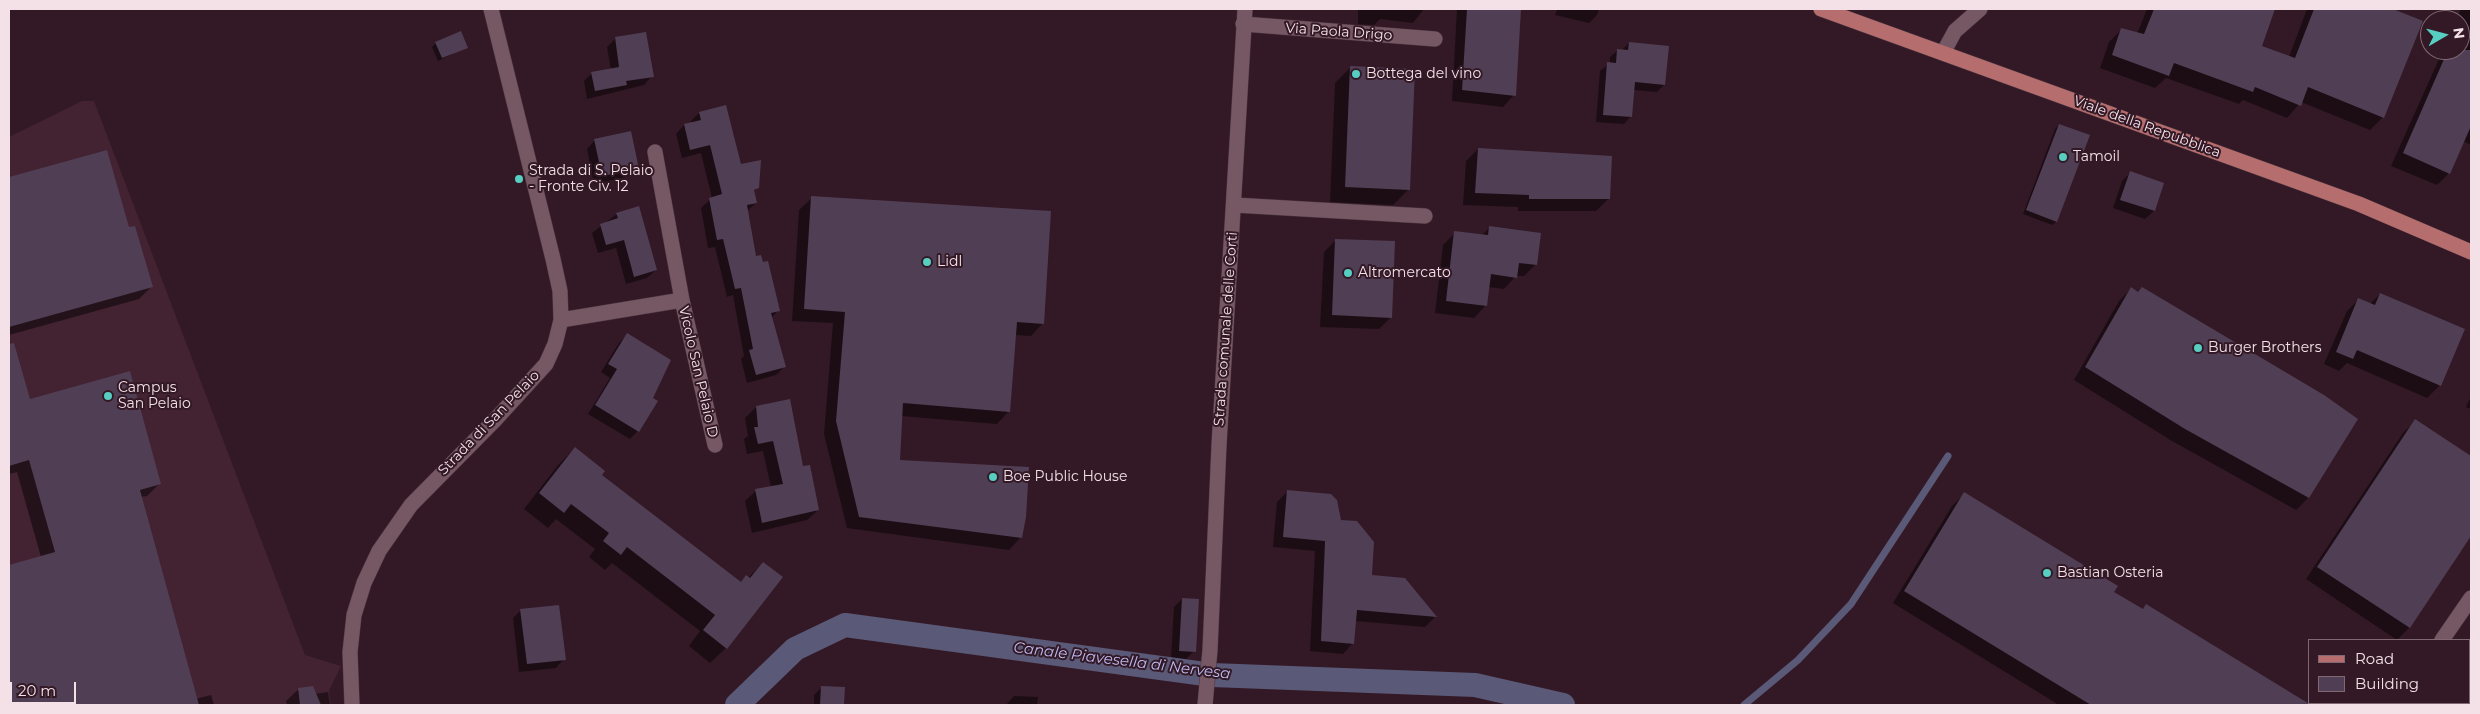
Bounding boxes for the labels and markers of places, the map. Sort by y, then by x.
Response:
place label: Bottega del vino [1366,66,1481,82]
marker: Bottega del vino [1350,68,1362,80]
place label: Tamoil [2073,149,2120,165]
marker: Tamoil [2057,151,2069,163]
place label: Strada di S. Pelaio - Fronte Civ. 12 [529,163,653,196]
marker: Strada di S. Pelaio - Fronte Civ. 12 [513,173,525,185]
place label: Lidl [937,254,962,270]
marker: Lidl [921,256,933,268]
place label: Altromercato [1358,265,1451,281]
marker: Altromercato [1342,267,1354,279]
place label: Burger Brothers [2208,340,2322,356]
marker: Burger Brothers [2192,342,2204,354]
place label: Campus San Pelaio [118,380,191,412]
marker: Campus San Pelaio [102,390,114,402]
place label: Boe Public House [1003,469,1127,485]
marker: Boe Public House [987,471,999,483]
place label: Bastian Osteria [2057,565,2163,581]
marker: Bastian Osteria [2041,567,2053,579]

